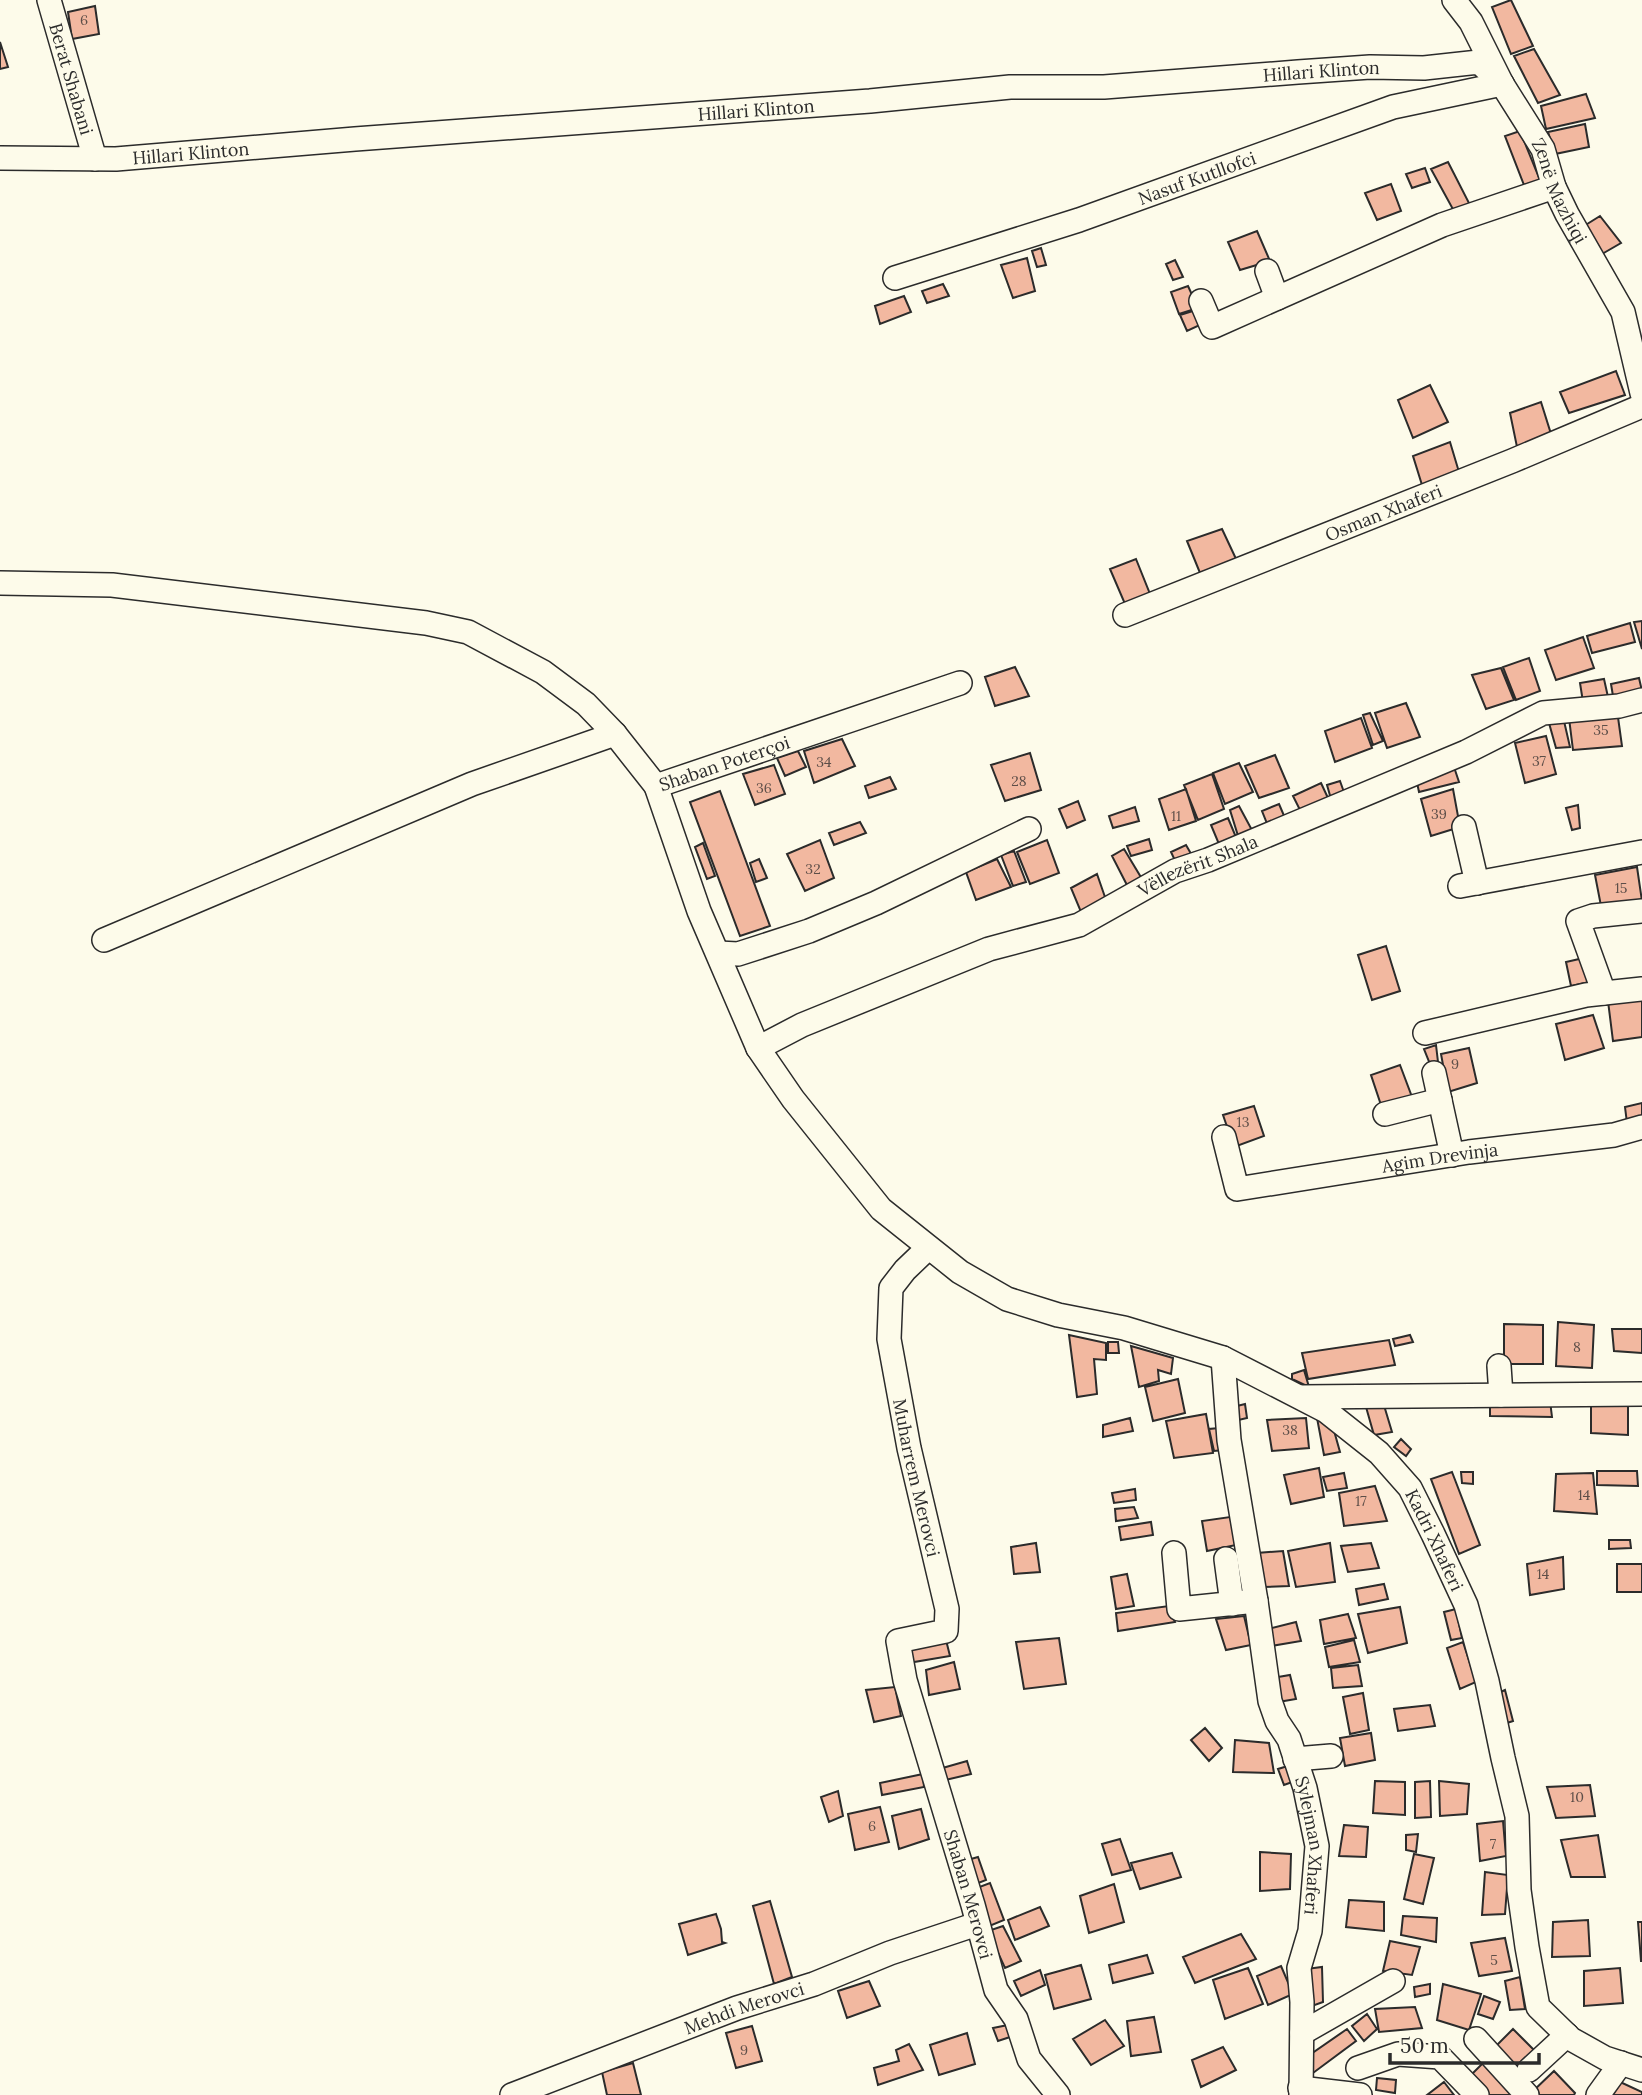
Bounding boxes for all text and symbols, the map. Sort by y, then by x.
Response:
house number: 6 [80,11,88,29]
street label: Berat Shabani [45,20,99,137]
street label: Hillari Klinton [1262,55,1380,86]
street label: Hillari Klinton [697,94,815,125]
street label: Zenë Mazhiqi [1527,133,1593,247]
street label: Hillari Klinton [131,136,250,169]
street label: Nasuf Kutllofci [1135,146,1259,209]
street label: Osman Xhaferi [1321,479,1445,546]
house number: 35 [1593,721,1609,739]
street label: Shaban Poterçoi [656,730,793,796]
house number: 37 [1532,752,1547,770]
house number: 34 [816,753,832,771]
house number: 28 [1011,772,1027,790]
house number: 36 [756,779,772,797]
house number: 39 [1431,805,1447,823]
house number: 11 [1171,807,1181,825]
street label: Vëllezërit Shala [1133,829,1261,902]
house number: 32 [805,860,821,878]
house number: 15 [1615,879,1627,897]
house number: 9 [1451,1055,1459,1073]
house number: 13 [1237,1113,1250,1131]
street label: Agim Drevinja [1379,1137,1499,1177]
house number: 8 [1573,1338,1581,1356]
street label: Muharrem Merovci [889,1397,946,1559]
house number: 38 [1282,1421,1298,1439]
street label: Kadri Xhaferi [1401,1485,1469,1594]
house number: 14 [1578,1486,1591,1504]
house number: 17 [1355,1492,1367,1510]
house number: 14 [1537,1565,1550,1583]
street label: Sylejman Xhaferi [1290,1773,1329,1916]
house number: 10 [1570,1788,1584,1806]
house number: 6 [868,1817,876,1835]
street label: Shaban Merovci [939,1827,999,1961]
house number: 7 [1490,1835,1497,1853]
house number: 5 [1490,1951,1498,1969]
street label: Mehdi Merovci [681,1976,807,2039]
scale bar [1390,2022,1539,2066]
text: 50 m [1400,2032,1449,2059]
house number: 9 [740,2041,748,2059]

